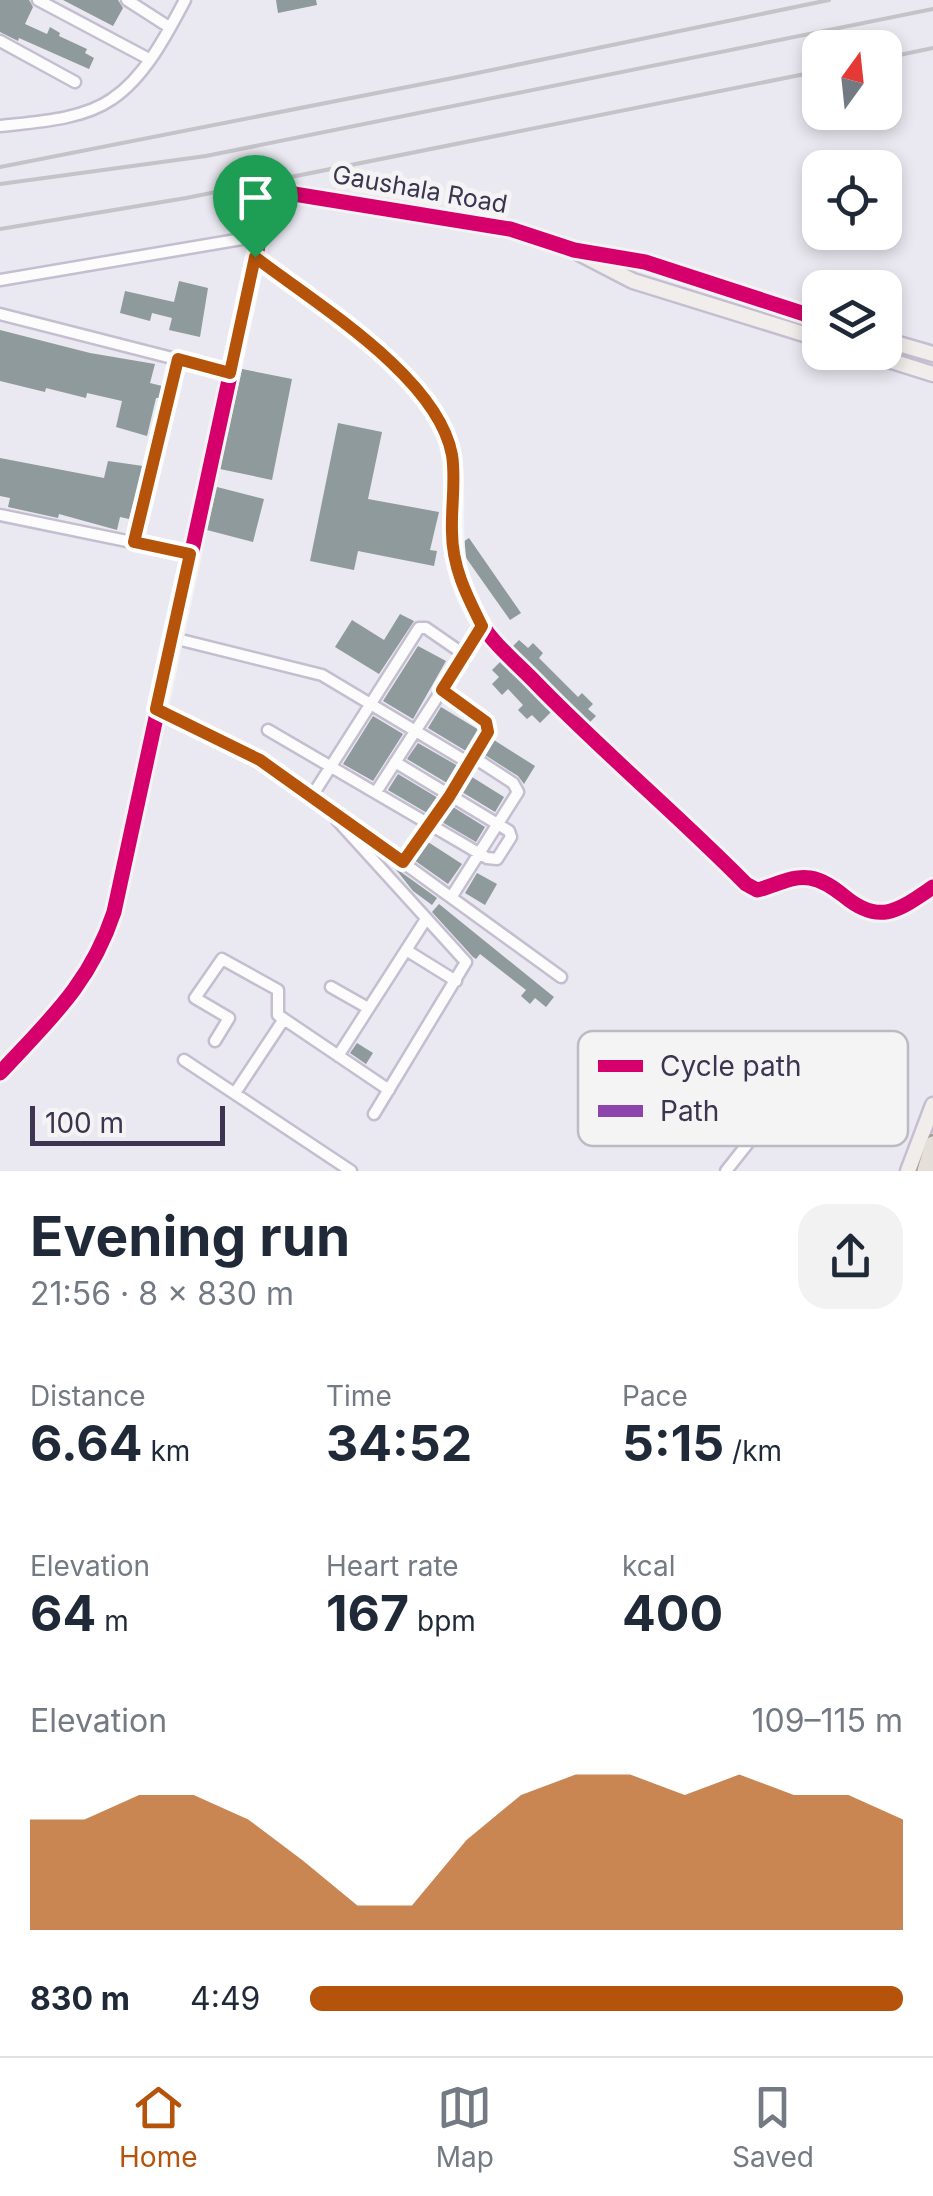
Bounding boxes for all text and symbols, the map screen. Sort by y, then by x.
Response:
north arrow [802,30,902,130]
map controls [802,30,902,370]
button: locate [802,150,902,250]
pin [213,155,298,258]
street label: Gaushala Road [330,159,510,219]
icon: arrive [228,170,283,225]
button: layers [802,270,902,370]
legend [578,1031,908,1146]
text: Cycle path [660,1049,801,1083]
text: Path [660,1094,719,1128]
scale bar [30,1101,225,1146]
text: 100 m [45,1106,124,1140]
text: Evening run [30,1203,350,1269]
button: share [798,1204,903,1309]
text: 21:56 · 8 × 830 m [30,1274,294,1313]
text: Distance [30,1379,146,1413]
text: Time [326,1379,392,1413]
text: Pace [622,1379,688,1413]
text: 6.64 [30,1413,143,1473]
text: 34:52 [326,1413,472,1473]
text: 5:15 [622,1413,724,1473]
text: km [143,1434,190,1468]
text: /km [724,1434,782,1468]
text: Elevation [30,1549,150,1583]
text: Heart rate [326,1549,459,1583]
text: kcal [622,1549,676,1583]
text: 64 [30,1583,96,1643]
text: 167 [326,1583,409,1643]
text: 400 [622,1583,723,1643]
text: m [96,1604,129,1638]
text: bpm [409,1604,476,1638]
text: Elevation [30,1701,167,1740]
text: 109–115 m [751,1701,903,1740]
text: 830 m [30,1979,130,2018]
text: 4:49 [190,1979,260,2018]
tab: Home [119,2080,198,2174]
tab: Map [436,2080,494,2174]
tab: Saved [732,2080,814,2174]

